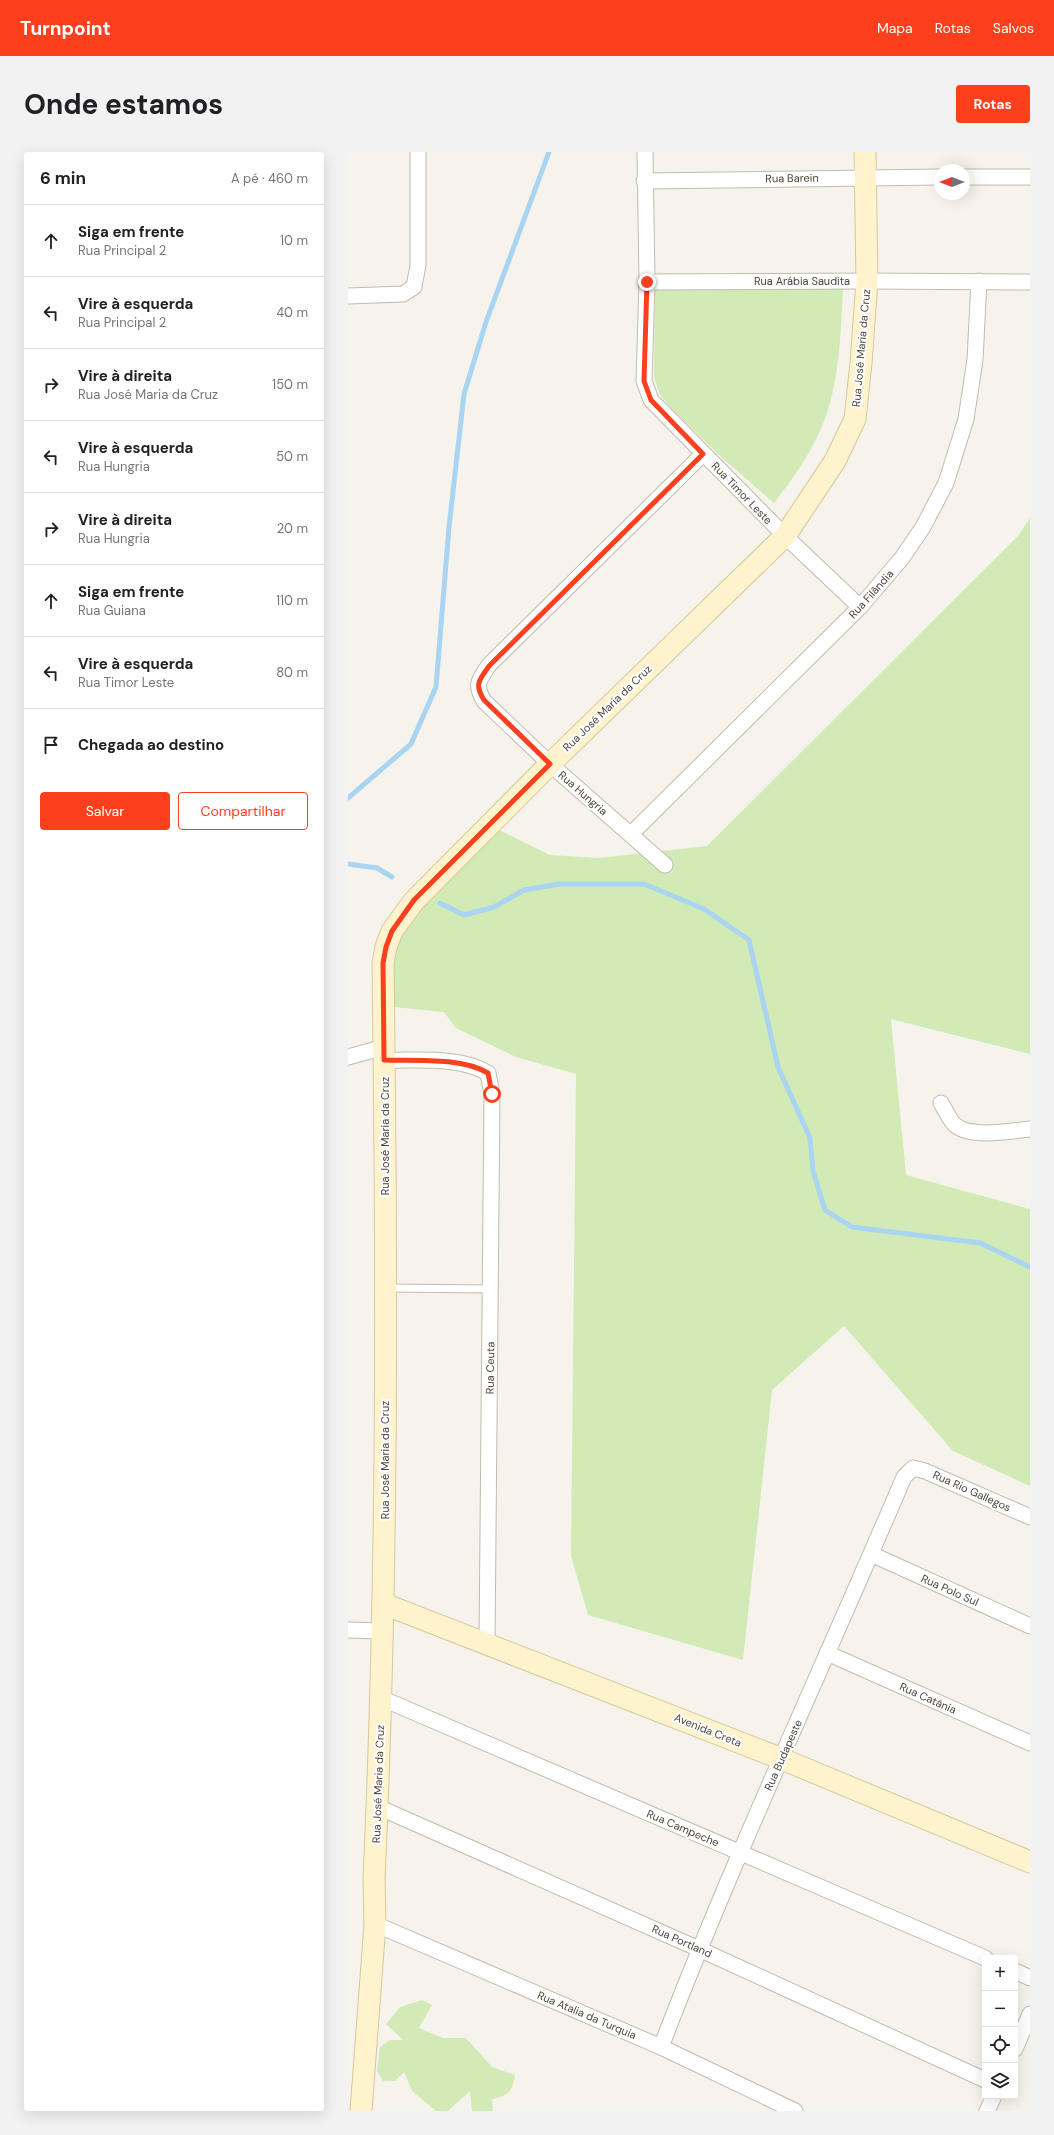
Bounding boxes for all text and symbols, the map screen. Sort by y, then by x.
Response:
text: Turnpoint [20,16,111,41]
text: Mapa [877,19,913,37]
text: Rotas [935,19,971,37]
text: Salvos [993,19,1034,37]
button: Rotas [956,85,1030,123]
text: Onde estamos [24,86,223,123]
north arrow [934,164,970,200]
text: 6 min [40,167,86,189]
text: A pé · 460 m [231,170,308,187]
street label: Rua Barein [765,171,819,185]
text: Siga em frente [78,222,184,242]
icon: ahead [40,230,62,252]
text: 10 m [280,232,308,249]
text: Rua Principal 2 [78,242,166,259]
route end [638,273,656,291]
street label: Rua Arábia Saudita [754,274,850,288]
street label: Rua José Maria da Cruz [849,288,873,408]
text: Vire à esquerda [78,294,193,314]
icon: left [40,302,62,324]
text: 40 m [276,304,308,321]
text: Rua Principal 2 [78,314,166,331]
text: Vire à direita [78,366,172,386]
icon: right [40,374,62,396]
text: 150 m [272,376,308,393]
text: Rua José Maria da Cruz [78,386,218,403]
text: Vire à esquerda [78,438,193,458]
icon: left [40,446,62,468]
text: 50 m [276,448,308,465]
text: Rua Hungria [78,458,150,475]
street label: Rua Timor Leste [709,459,775,527]
text: Vire à direita [78,510,172,530]
icon: right [40,518,62,540]
text: 20 m [277,520,308,537]
text: Rua Hungria [78,530,150,547]
street label: Rua Filândia [846,567,896,621]
text: Siga em frente [78,582,184,602]
icon: ahead [40,590,62,612]
text: 110 m [276,592,308,609]
text: Rua Guiana [78,602,146,619]
text: Vire à esquerda [78,654,193,674]
icon: left [40,662,62,684]
street label: Rua José Maria da Cruz [560,662,654,754]
text: 80 m [276,664,308,681]
text: Rua Timor Leste [78,674,174,691]
icon: arrive [40,734,62,756]
text: Chegada ao destino [78,735,224,755]
street label: Rua Hungria [556,768,611,818]
button: Salvar [40,792,170,830]
button: Compartilhar [178,792,308,830]
street label: Rua José Maria da Cruz [378,1077,392,1195]
route start [483,1085,501,1103]
street label: Rua Ceuta [483,1342,497,1394]
street label: Rua José Maria da Cruz [378,1401,392,1519]
street label: Rua Rio Gallegos [931,1468,1013,1514]
street label: Rua Polo Sul [919,1571,981,1609]
street label: Rua Catânia [897,1679,959,1717]
street label: Avenida Creta [672,1710,744,1750]
street label: Rua Budapeste [761,1717,805,1793]
street label: Rua José Maria da Cruz [369,1725,387,1843]
street label: Rua Campeche [645,1806,721,1850]
street label: Rua Portland [650,1922,714,1961]
map controls [982,1955,1018,2099]
button: + [982,1955,1018,1991]
street label: Rua Atalia da Turquia [535,1988,639,2042]
button: − [982,1991,1018,2027]
button: locate [982,2027,1018,2063]
button: layers [982,2063,1018,2099]

